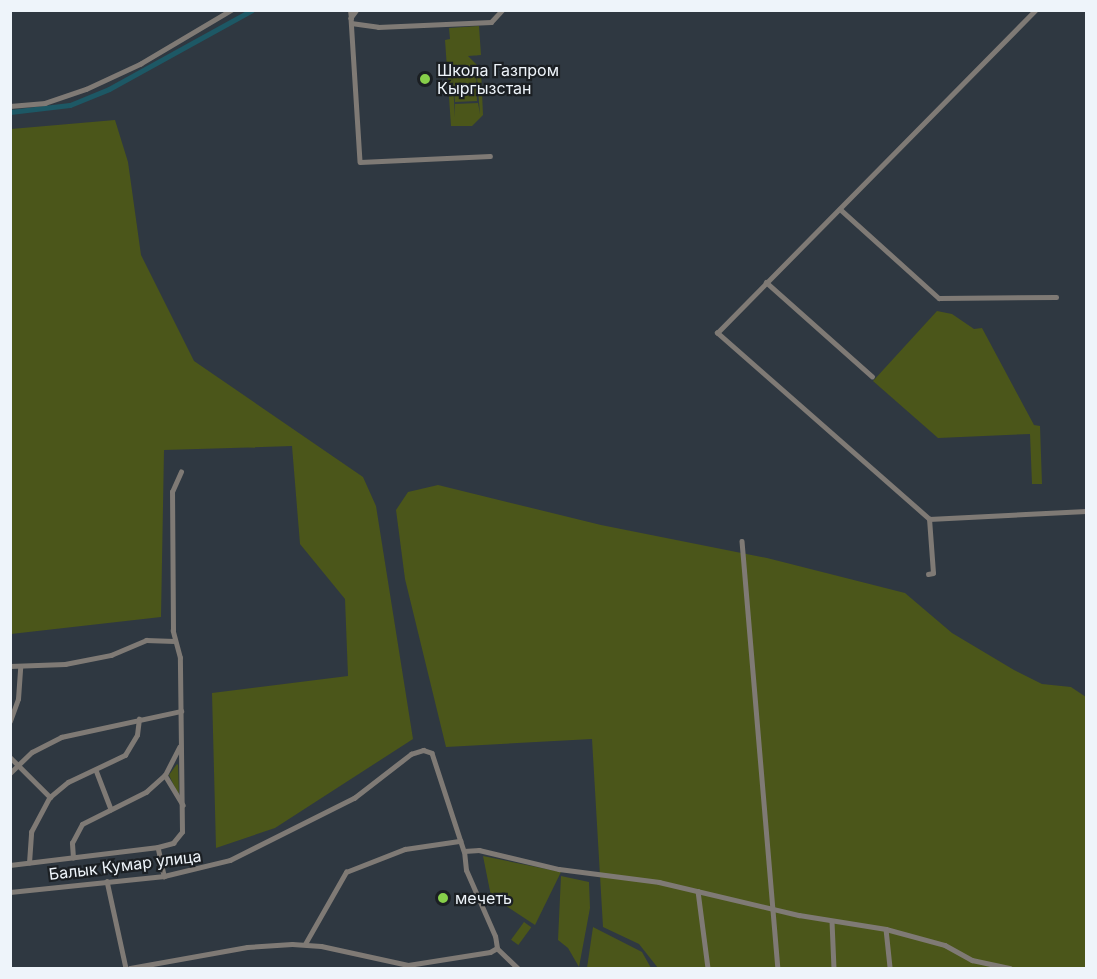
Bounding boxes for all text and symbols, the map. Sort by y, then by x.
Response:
place label: Школа Газпром Кыргызстан [437,60,559,98]
marker: Школа Газпром Кыргызстан [418,72,432,86]
street label: Балык Кумар улица [48,846,202,884]
place label: мечеть [455,888,512,908]
marker: мечеть [436,891,450,905]

